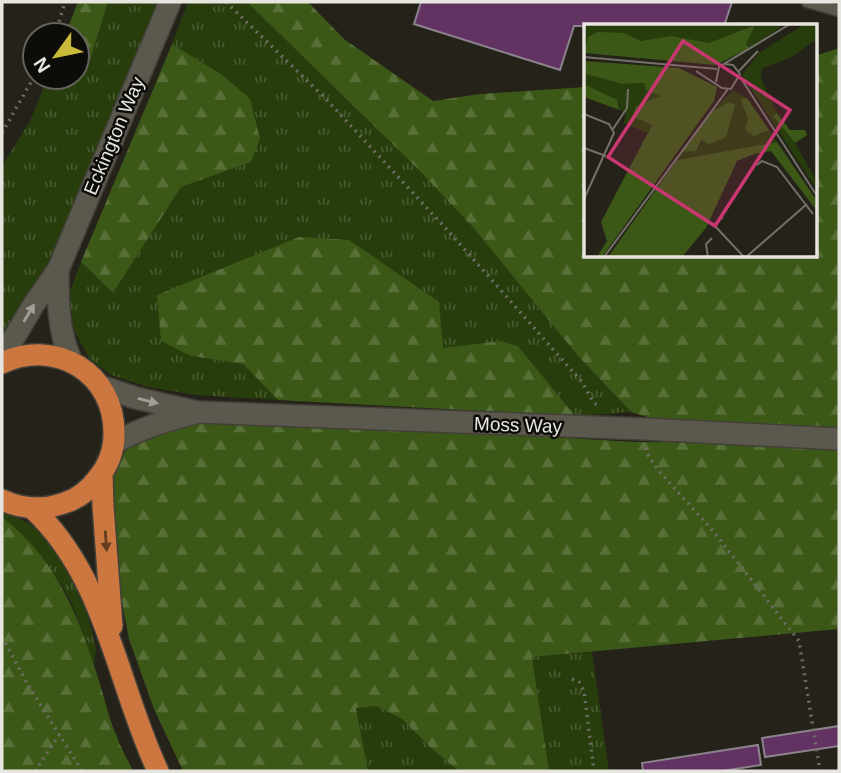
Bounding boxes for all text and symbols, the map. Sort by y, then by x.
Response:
north arrow [21,21,91,91]
inset map [584,24,816,257]
text: N [30,54,55,76]
street label: Eckington Way [80,73,148,198]
one-way arrow [22,303,35,322]
one-way arrow [137,395,159,406]
street label: Moss Way [474,413,563,437]
one-way arrow [100,531,111,553]

